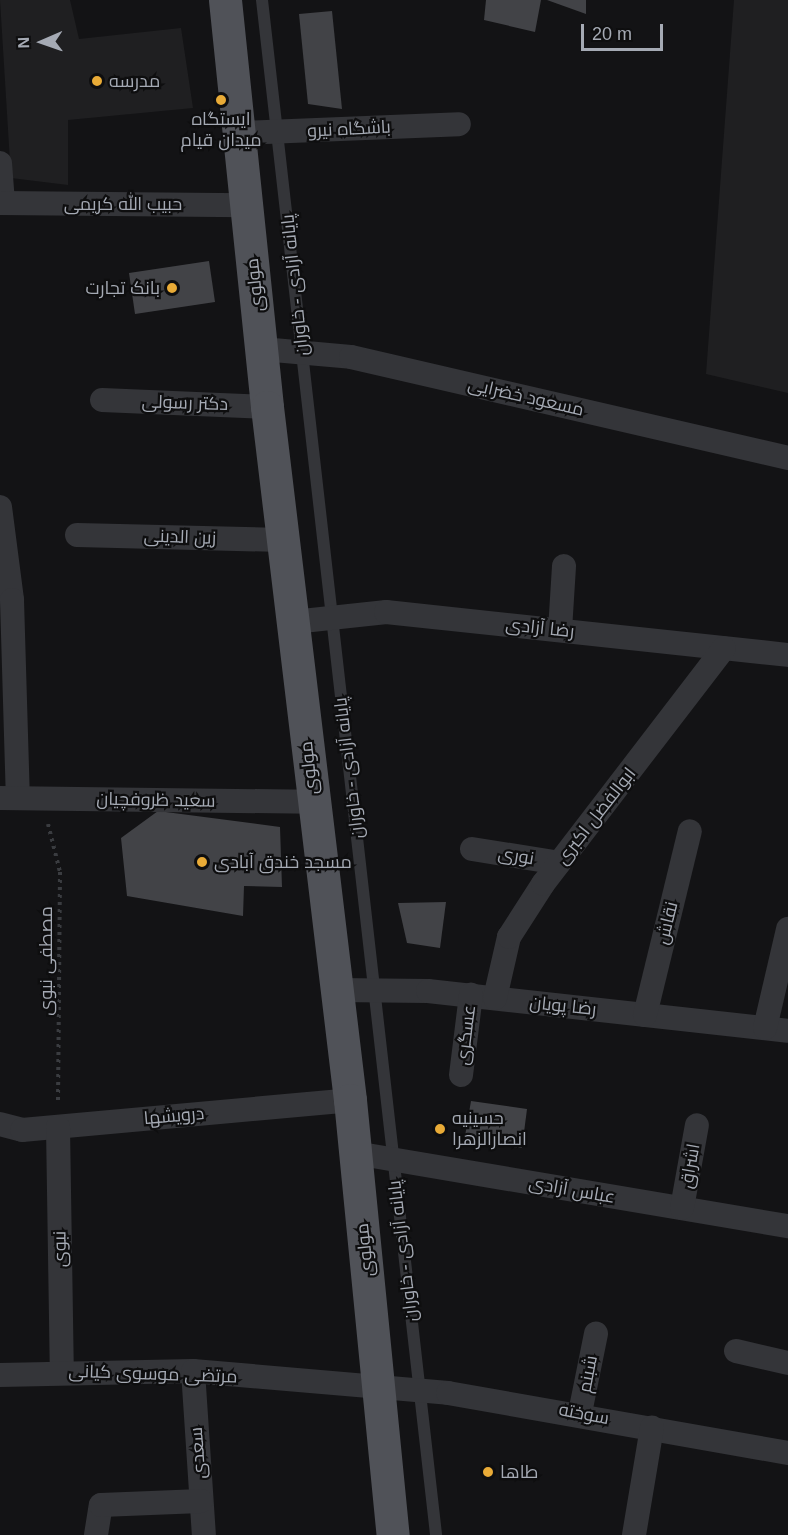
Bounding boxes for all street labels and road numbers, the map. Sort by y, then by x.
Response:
street label: باشگاه نیرو [307,116,391,142]
street label: حبیب الله کریمی [64,193,182,215]
street label: پایانه آزادی - خاوران [277,213,313,357]
street label: مولوی [241,257,269,313]
street label: مسعود خضرایی [466,373,586,421]
street label: دکتر رسولی [141,391,229,415]
street label: زین الدینی [143,525,217,549]
street label: رضا آزادی [505,614,575,642]
street label: پایانه آزادی - خاوران [330,696,368,840]
street label: مولوی [295,740,323,796]
street label: ابوالفضل اکبری [551,763,641,869]
street label: سعید ظروفچیان [96,788,216,812]
street label: نوری [496,843,536,869]
street label: نقاش [651,899,683,947]
street label: مصطفی نبوی [35,906,57,1016]
street label: رضا پویان [528,992,598,1020]
street label: عسگری [452,1004,480,1066]
street label: درویشها [143,1103,205,1129]
street label: اشراق [675,1142,705,1190]
street label: عباس آزادی [527,1172,617,1208]
street label: پایانه آزادی - خاوران [384,1179,422,1323]
street label: مولوی [351,1222,379,1278]
street label: نبوی [49,1230,71,1268]
street label: شبنم [574,1354,602,1394]
street label: مرتضی موسوی کیانی [68,1360,238,1388]
street label: سوخته [557,1399,611,1429]
street label: سعدی [185,1426,211,1480]

